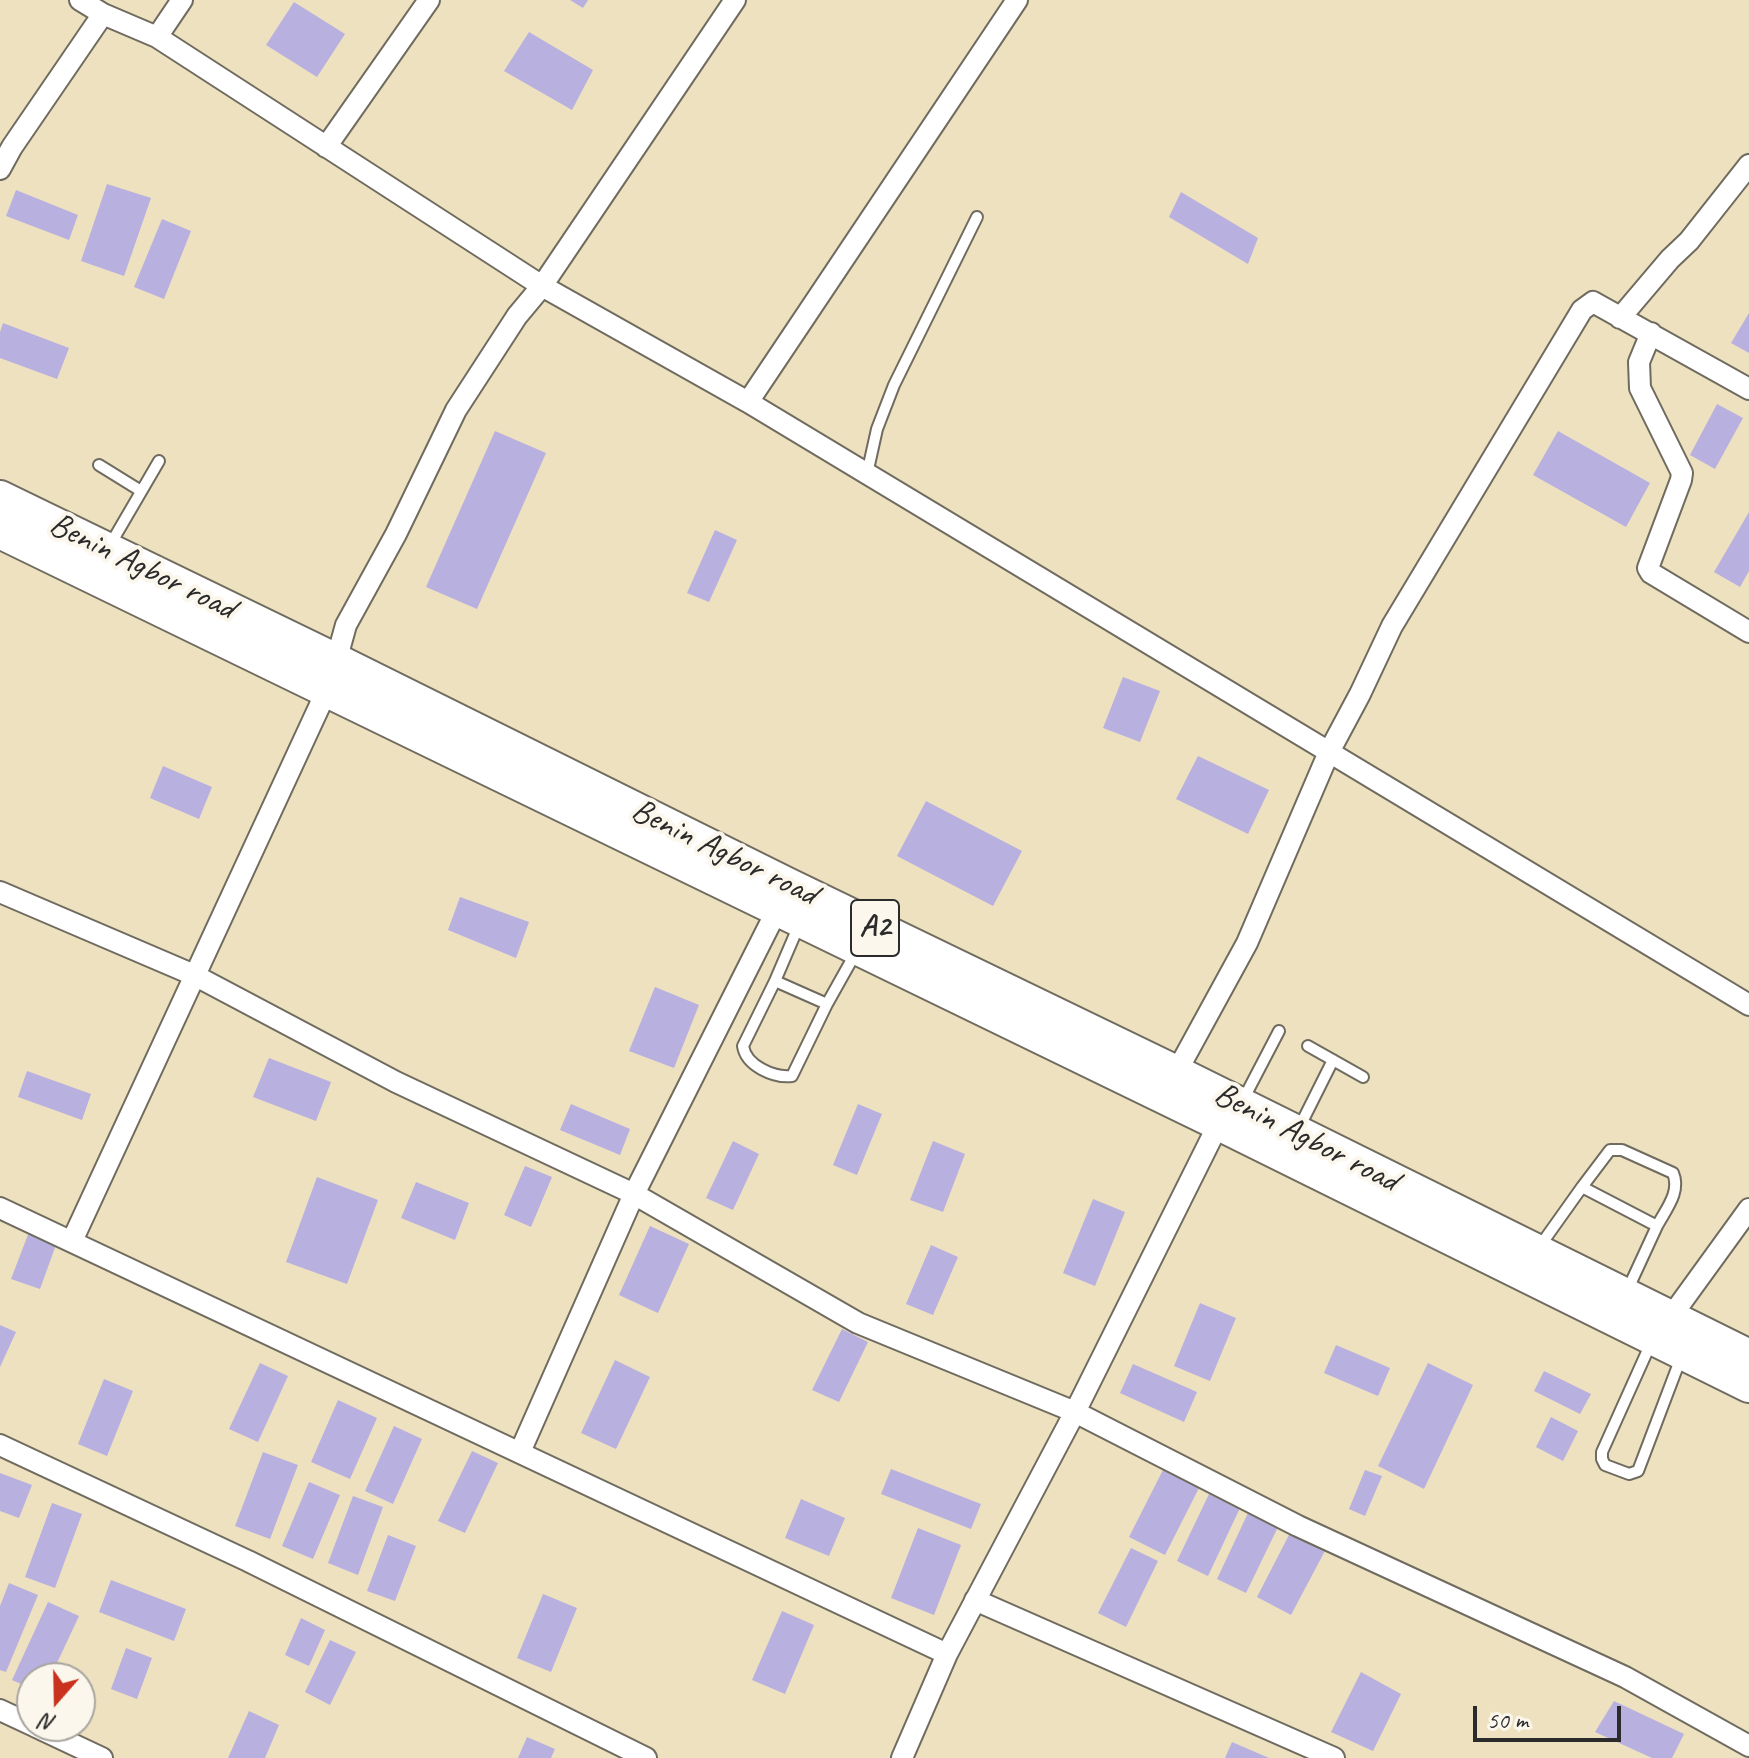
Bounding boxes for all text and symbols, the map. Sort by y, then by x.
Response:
street label: Benin Agbor road [42,504,242,630]
street label: Benin Agbor road [624,790,824,916]
road number: A2 [851,900,899,956]
street label: Benin Agbor road [1207,1074,1405,1202]
north arrow [16,1662,96,1742]
scale bar [1477,1690,1625,1740]
text: 50 m [1487,1705,1528,1735]
text: N [37,1707,60,1738]

